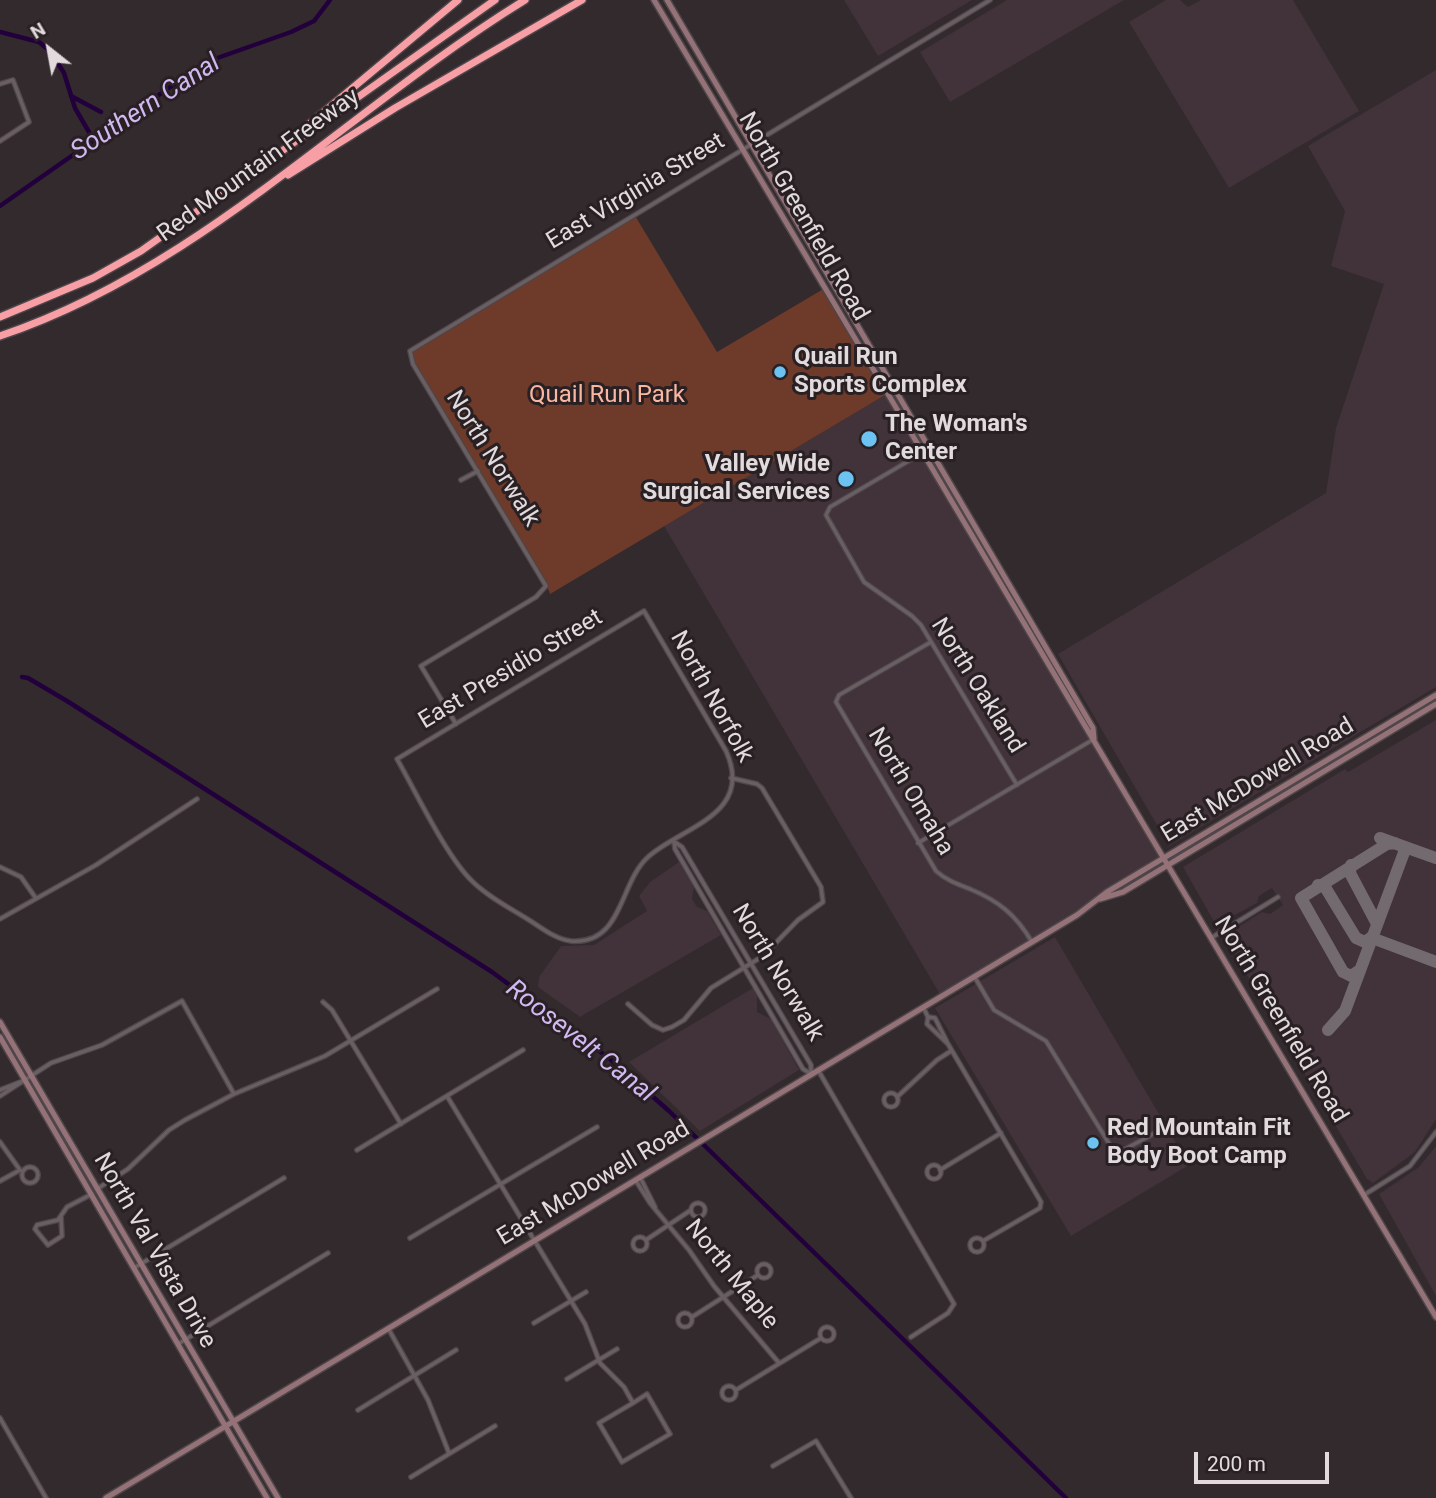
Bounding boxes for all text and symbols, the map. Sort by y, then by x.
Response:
north arrow [14,14,84,84]
text: N [26,17,50,44]
water label: Southern Canal [66,48,226,168]
street label: Red Mountain Freeway [152,83,366,249]
street label: North Greenfield Road [732,108,874,326]
street label: East Virginia Street [542,127,730,257]
place label: Quail Run Sports Complex [794,344,967,400]
marker: Quail Run Sports Complex [772,364,788,380]
park label: Quail Run Park [529,382,685,410]
street label: North Norwalk [439,386,545,532]
place label: The Woman's Center [885,411,1028,467]
marker: The Woman's Center [859,429,879,449]
place label: Valley Wide Surgical Services [642,451,830,507]
marker: Valley Wide Surgical Services [836,469,856,489]
street label: East Presidio Street [414,604,608,736]
street label: North Oakland [924,613,1030,759]
street label: North Norfolk [663,626,759,768]
street label: East McDowell Road [1157,712,1359,850]
street label: North Omaha [861,723,959,861]
street label: North Norwalk [725,899,829,1047]
street label: North Greenfield Road [1207,911,1353,1129]
water label: Roosevelt Canal [499,974,661,1110]
street label: East McDowell Road [493,1115,695,1253]
place label: Red Mountain Fit Body Boot Camp [1107,1115,1291,1171]
marker: Red Mountain Fit Body Boot Camp [1085,1135,1101,1151]
street label: North Val Vista Drive [86,1148,222,1354]
street label: North Maple [678,1214,784,1336]
scale bar [1198,1438,1333,1482]
text: 200 m [1207,1452,1266,1476]

